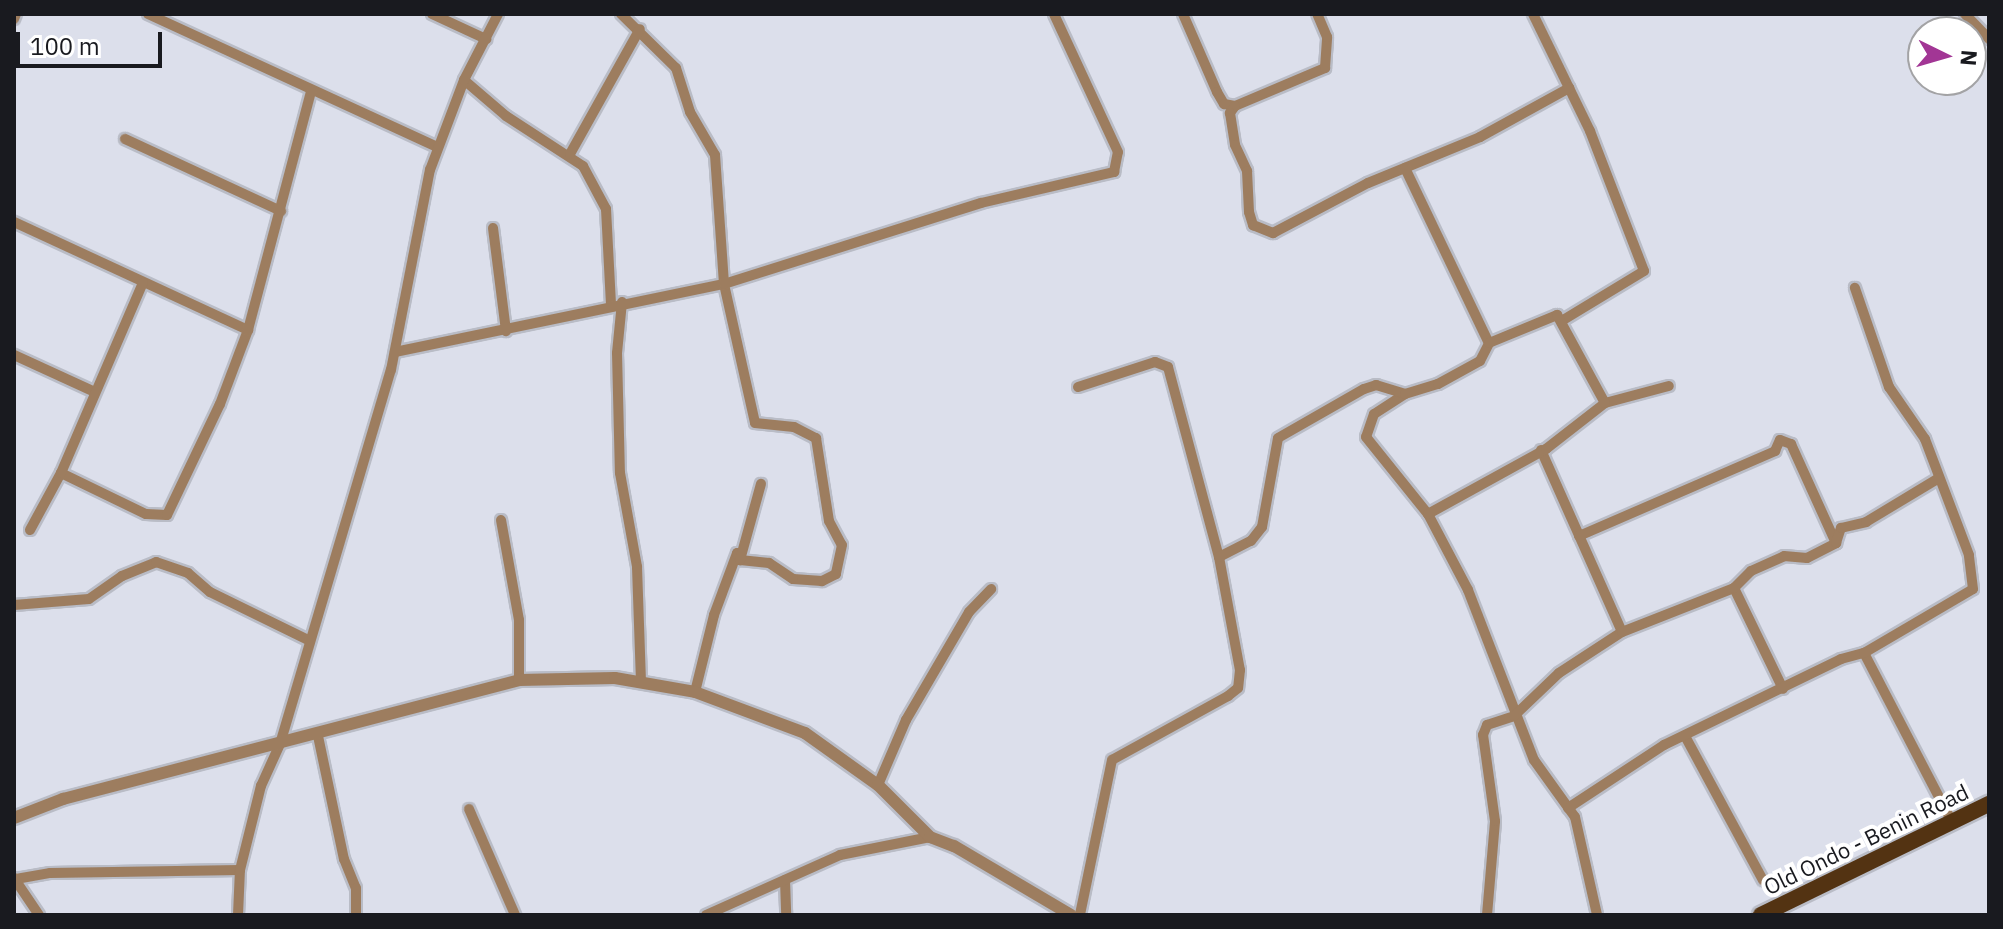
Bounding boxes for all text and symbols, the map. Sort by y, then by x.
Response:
scale bar [20,16,166,66]
north arrow [1907,16,1987,96]
text: 100 m [30,30,100,62]
text: N [1954,49,1985,67]
street label: Old Ondo - Benin Road [1759,778,1973,900]

